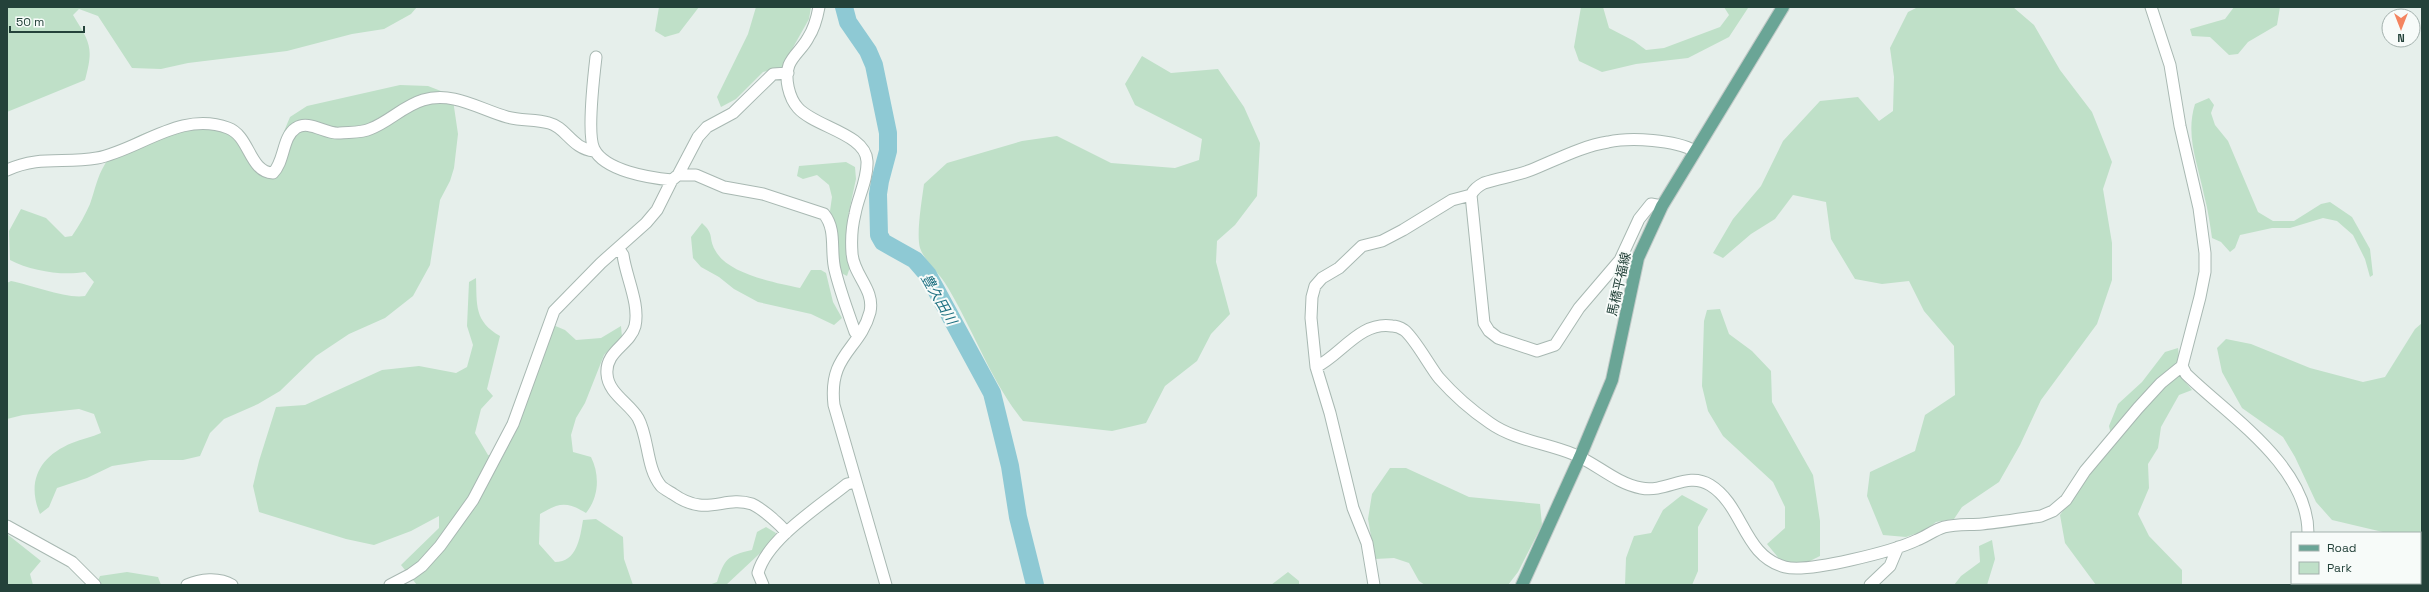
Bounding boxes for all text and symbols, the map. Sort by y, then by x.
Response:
scale bar [10,8,84,34]
north arrow [2381,8,2421,48]
text: 50 m [16,14,44,30]
text: N [2397,31,2405,45]
street label: 馬橋平福線 [1603,250,1635,318]
water label: 豊久田川 [917,270,962,329]
legend [2291,532,2421,584]
text: Road [2327,540,2356,556]
text: Park [2327,560,2352,576]

